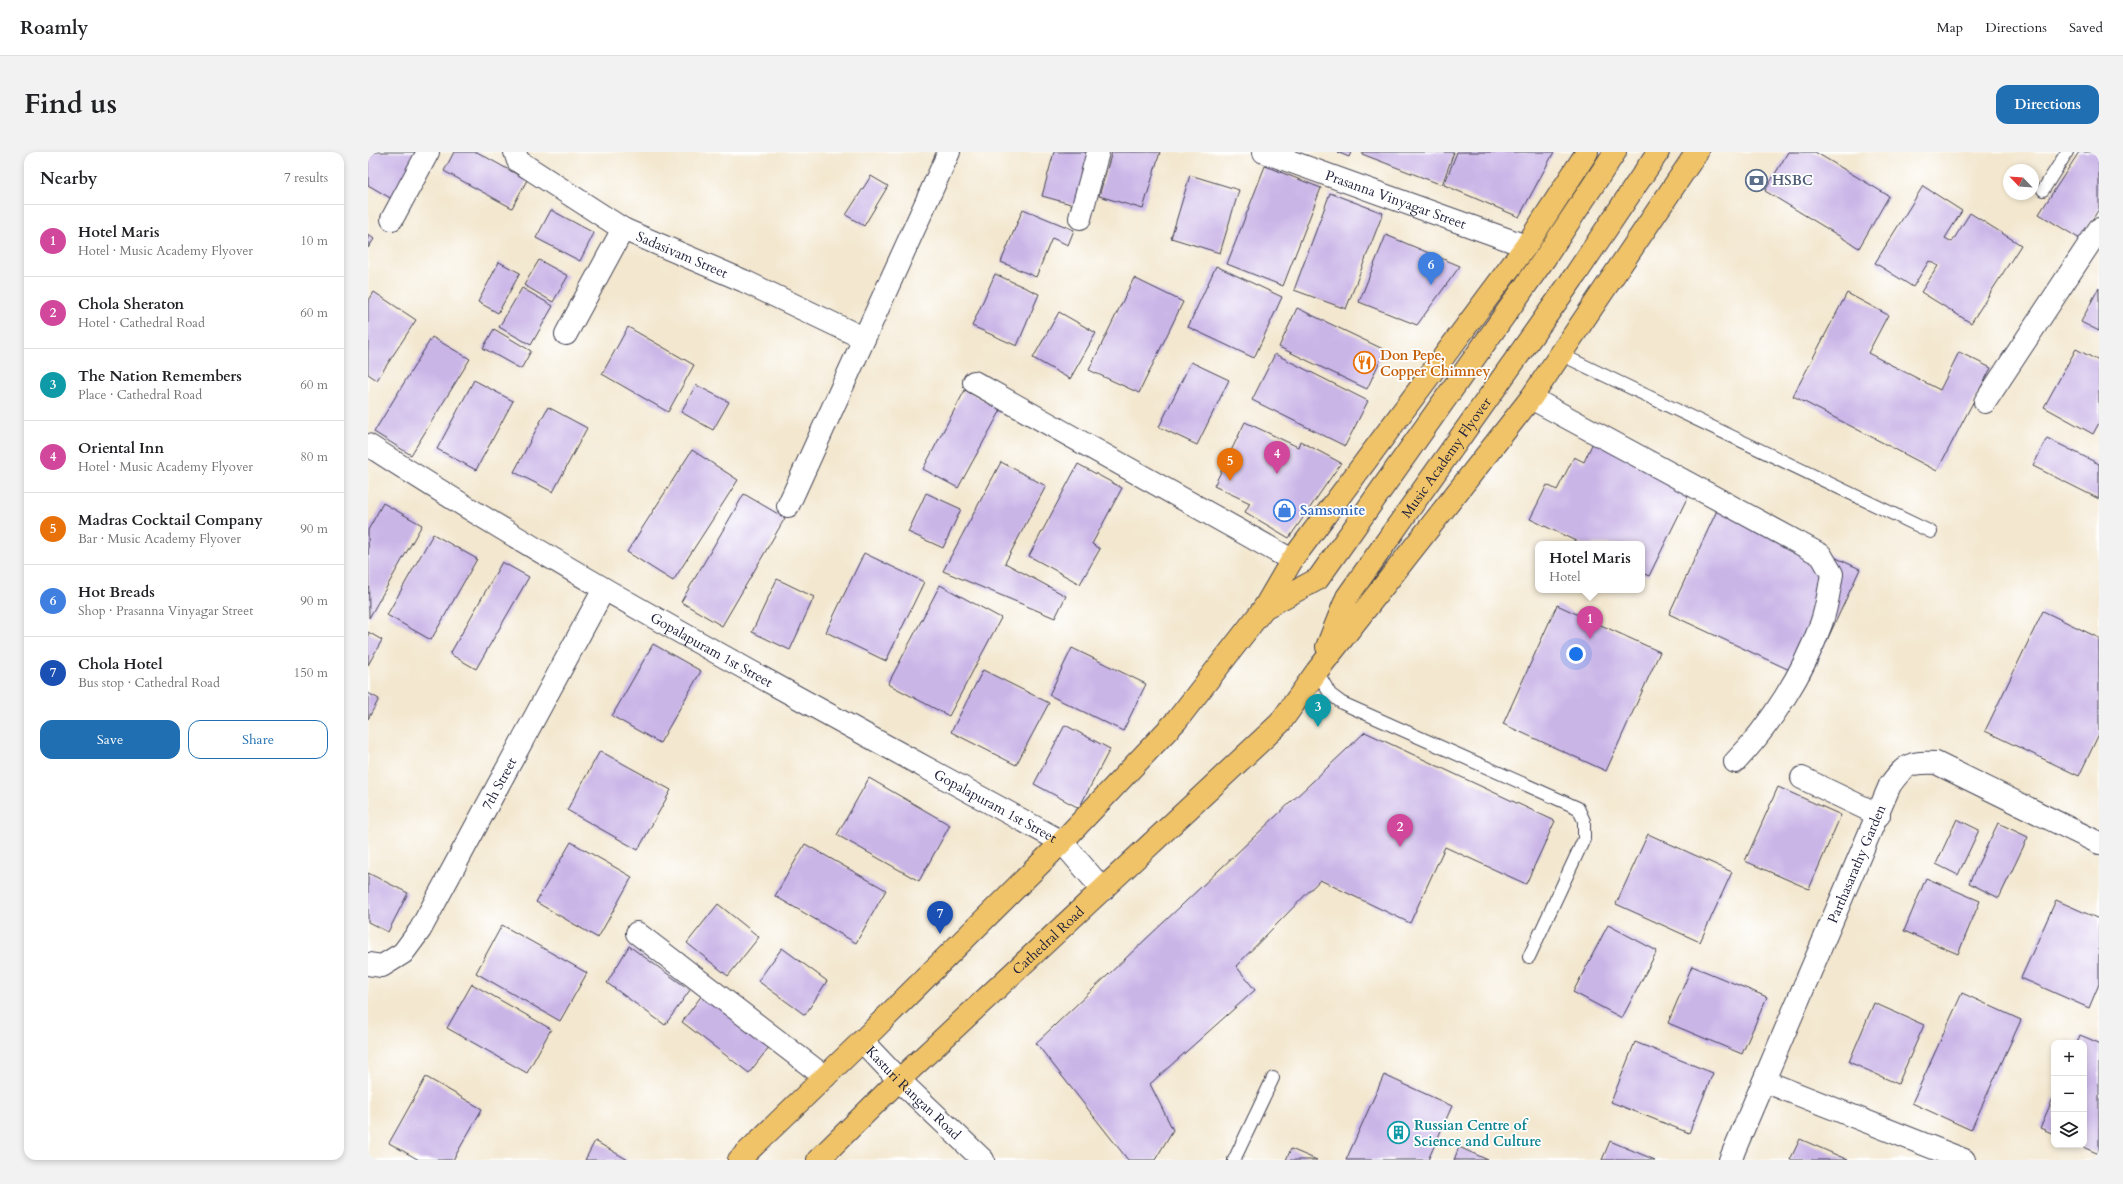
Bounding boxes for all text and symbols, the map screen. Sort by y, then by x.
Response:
text: Roamly [20,15,88,41]
text: Map [1937,18,1963,37]
text: Directions [1985,18,2047,37]
text: Saved [2069,18,2103,37]
text: Find us [24,85,117,123]
button: Directions [1996,85,2099,124]
north arrow [2003,164,2039,200]
street label: Prasanna Vinyagar Street [1323,166,1469,234]
text: Nearby [40,167,97,190]
bank icon: HSBC [1744,167,1770,193]
text: 7 results [284,169,328,187]
place label: HSBC [1772,171,1813,190]
text: Hotel Maris [78,222,159,242]
street label: Sadasivam Street [633,227,731,283]
text: 1 [50,232,56,250]
text: 10 m [300,232,328,250]
text: Hotel · Music Academy Flyover [78,242,253,260]
pin: 6 [1418,252,1444,285]
text: Chola Sheraton [78,294,184,314]
text: 2 [50,304,56,322]
text: 60 m [300,304,328,322]
text: Hotel · Cathedral Road [78,314,205,332]
place label: Don Pepe, Copper Chimney [1380,346,1491,381]
restaurant icon: Don Pepe, Copper Chimney [1352,350,1378,376]
text: The Nation Remembers [78,366,242,386]
text: 3 [50,376,56,394]
text: 60 m [300,376,328,394]
text: Place · Cathedral Road [78,386,202,404]
street label: Music Academy Flyover [1397,393,1496,522]
text: Oriental Inn [78,438,164,458]
pin: 4 [1264,441,1290,474]
text: 4 [50,448,56,466]
text: 80 m [300,448,328,466]
pin: 5 [1217,448,1243,481]
text: Hotel · Music Academy Flyover [78,458,253,476]
shop icon: Samsonite [1271,497,1297,523]
place label: Samsonite [1300,501,1365,520]
text: Madras Cocktail Company [78,510,263,530]
text: 5 [50,520,56,538]
text: 90 m [300,520,328,538]
text: Bar · Music Academy Flyover [78,530,241,548]
popup [1535,541,1645,593]
text: Hotel Maris [1549,548,1631,568]
text: Hotel [1549,568,1580,586]
text: Hot Breads [78,582,155,602]
text: 6 [50,592,56,610]
text: 90 m [300,592,328,610]
text: Shop · Prasanna Vinyagar Street [78,602,253,620]
pin: 1 [1577,606,1603,639]
street label: Gopalapuram 1st Street [647,608,776,692]
your location [1566,644,1586,664]
text: Chola Hotel [78,654,163,674]
text: 7 [50,664,56,682]
text: 150 m [294,664,328,682]
text: Bus stop · Cathedral Road [78,674,220,692]
pin: 3 [1305,694,1331,727]
button: Save [40,720,180,759]
button: Share [188,720,328,759]
street label: 7th Street [478,754,522,813]
street label: Gopalapuram 1st Street [930,765,1061,848]
street label: Parthasarathy Garden [1823,802,1890,926]
pin: 2 [1387,814,1413,847]
pin: 7 [927,901,953,934]
street label: Cathedral Road [1008,902,1089,979]
map controls [2051,1040,2087,1148]
button: + [2051,1040,2087,1076]
street label: Kasturi Rangan Road [862,1042,965,1144]
button: − [2051,1076,2087,1112]
button: layers [2051,1112,2087,1148]
place label: Russian Centre of Science and Culture [1414,1116,1542,1151]
building icon: Russian Centre of Science and Culture [1386,1120,1412,1146]

